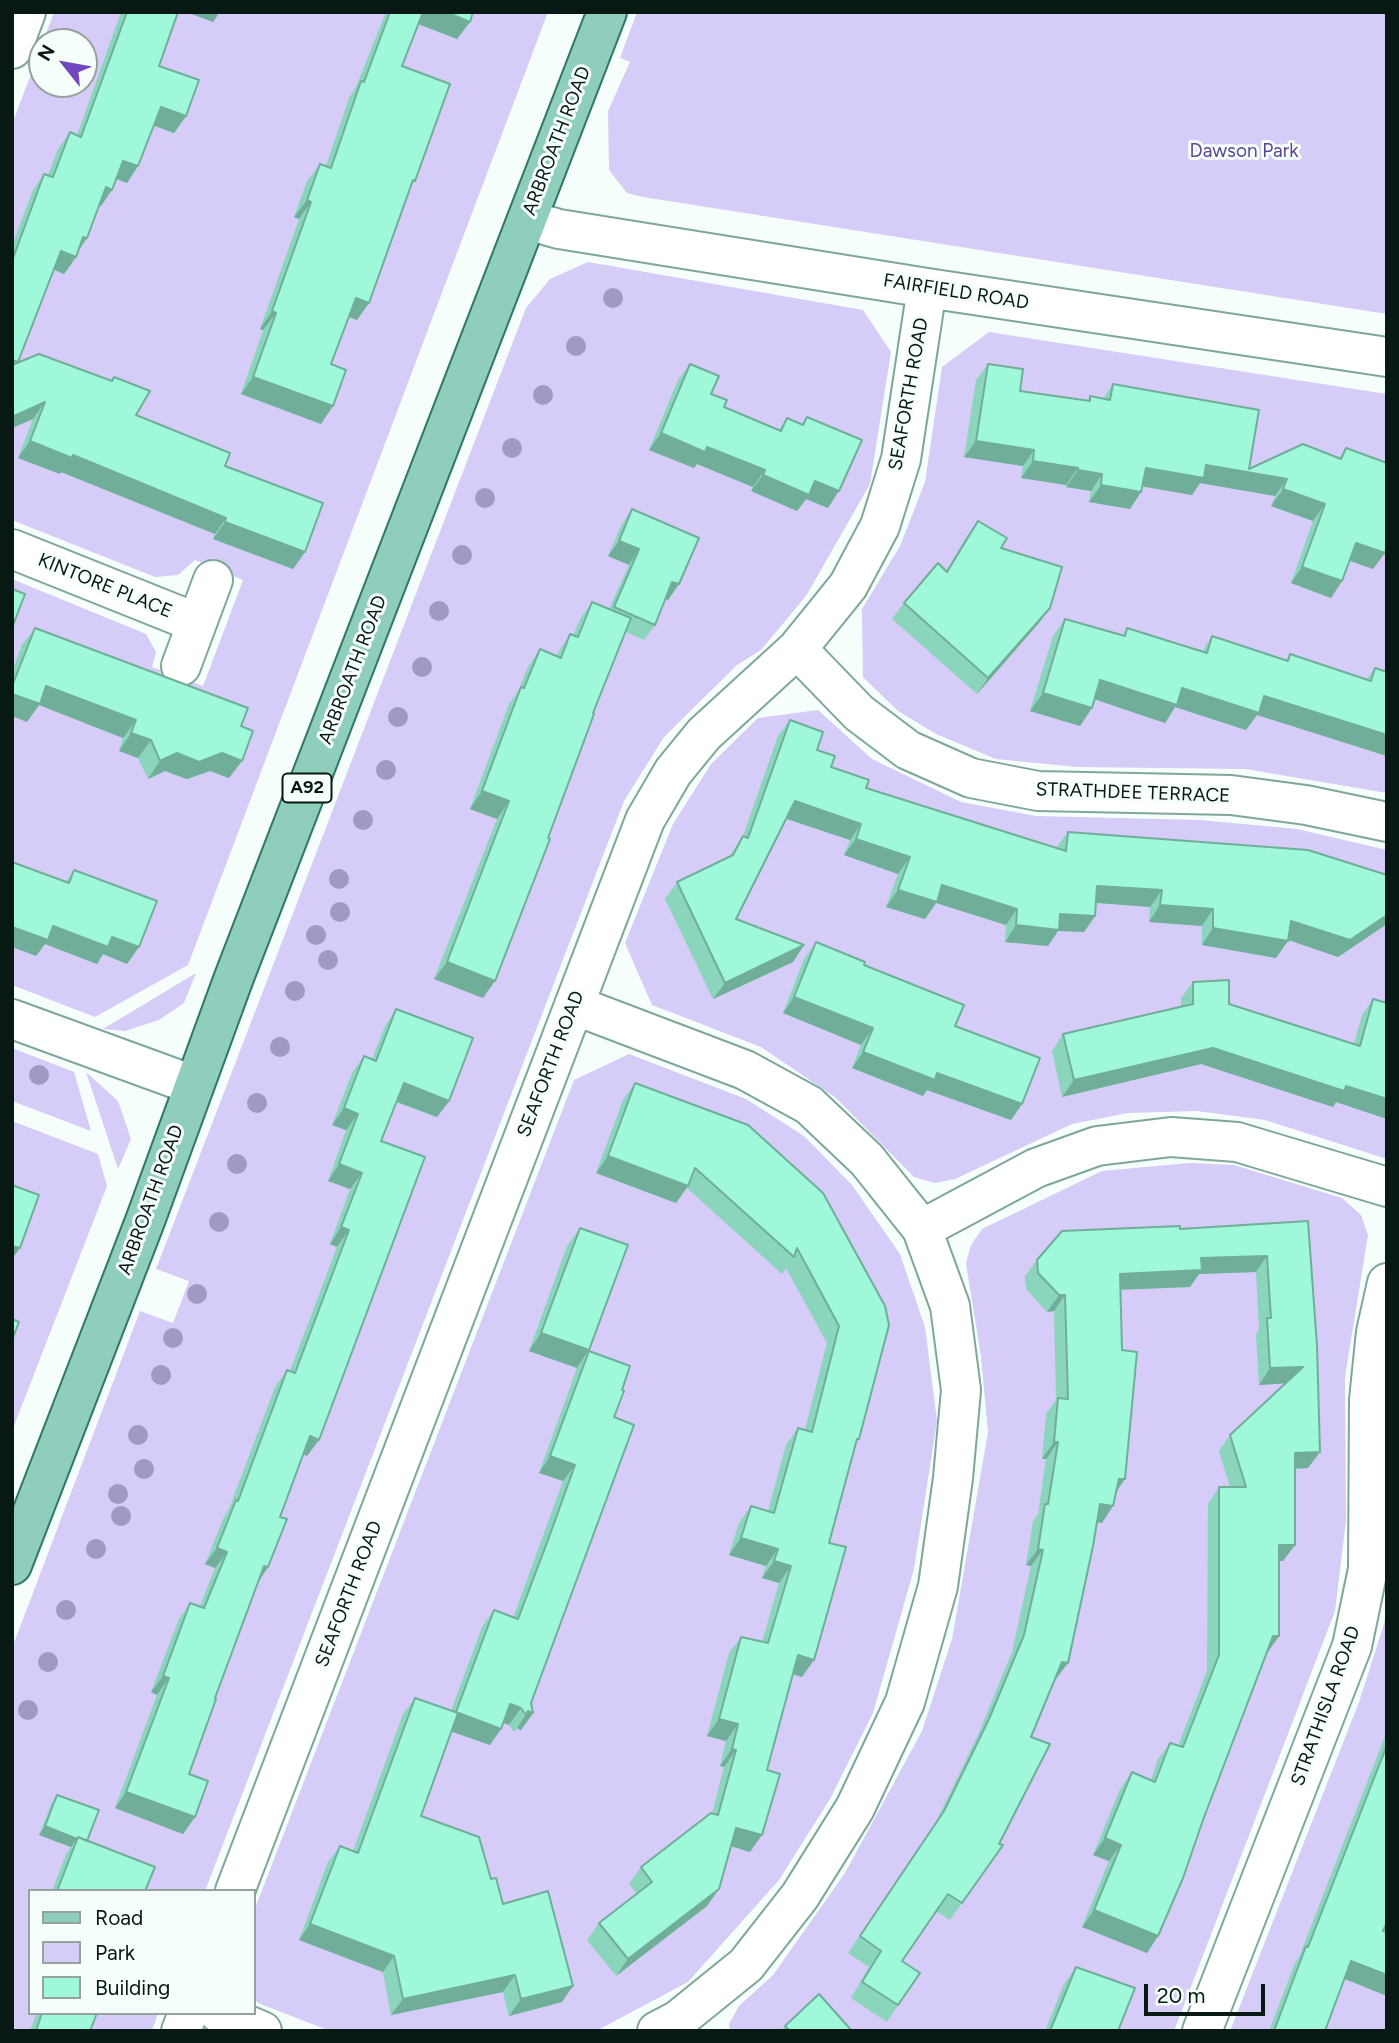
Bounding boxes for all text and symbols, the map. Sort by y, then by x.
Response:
north arrow [28,28,98,98]
text: N [33,41,60,65]
street label: ARBROATH ROAD [518,63,596,219]
park label: Dawson Park [1190,140,1298,162]
street label: FAIRFIELD ROAD [882,269,1030,315]
street label: SEAFORTH ROAD [884,316,934,472]
street label: KINTORE PLACE [35,549,175,623]
street label: ARBROATH ROAD [314,592,392,748]
road number: A92 [282,774,332,802]
street label: STRATHDEE TERRACE [1035,778,1231,808]
street label: SEAFORTH ROAD [513,988,589,1140]
street label: ARBROATH ROAD [113,1122,189,1278]
street label: SEAFORTH ROAD [311,1518,387,1670]
street label: STRATHISLA ROAD [1287,1623,1365,1789]
legend [28,1889,256,2015]
text: Road [95,1905,143,1930]
text: Park [95,1940,135,1965]
scale bar [1147,1969,1268,2013]
text: Building [95,1975,170,2000]
text: 20 m [1157,1983,1205,2008]

